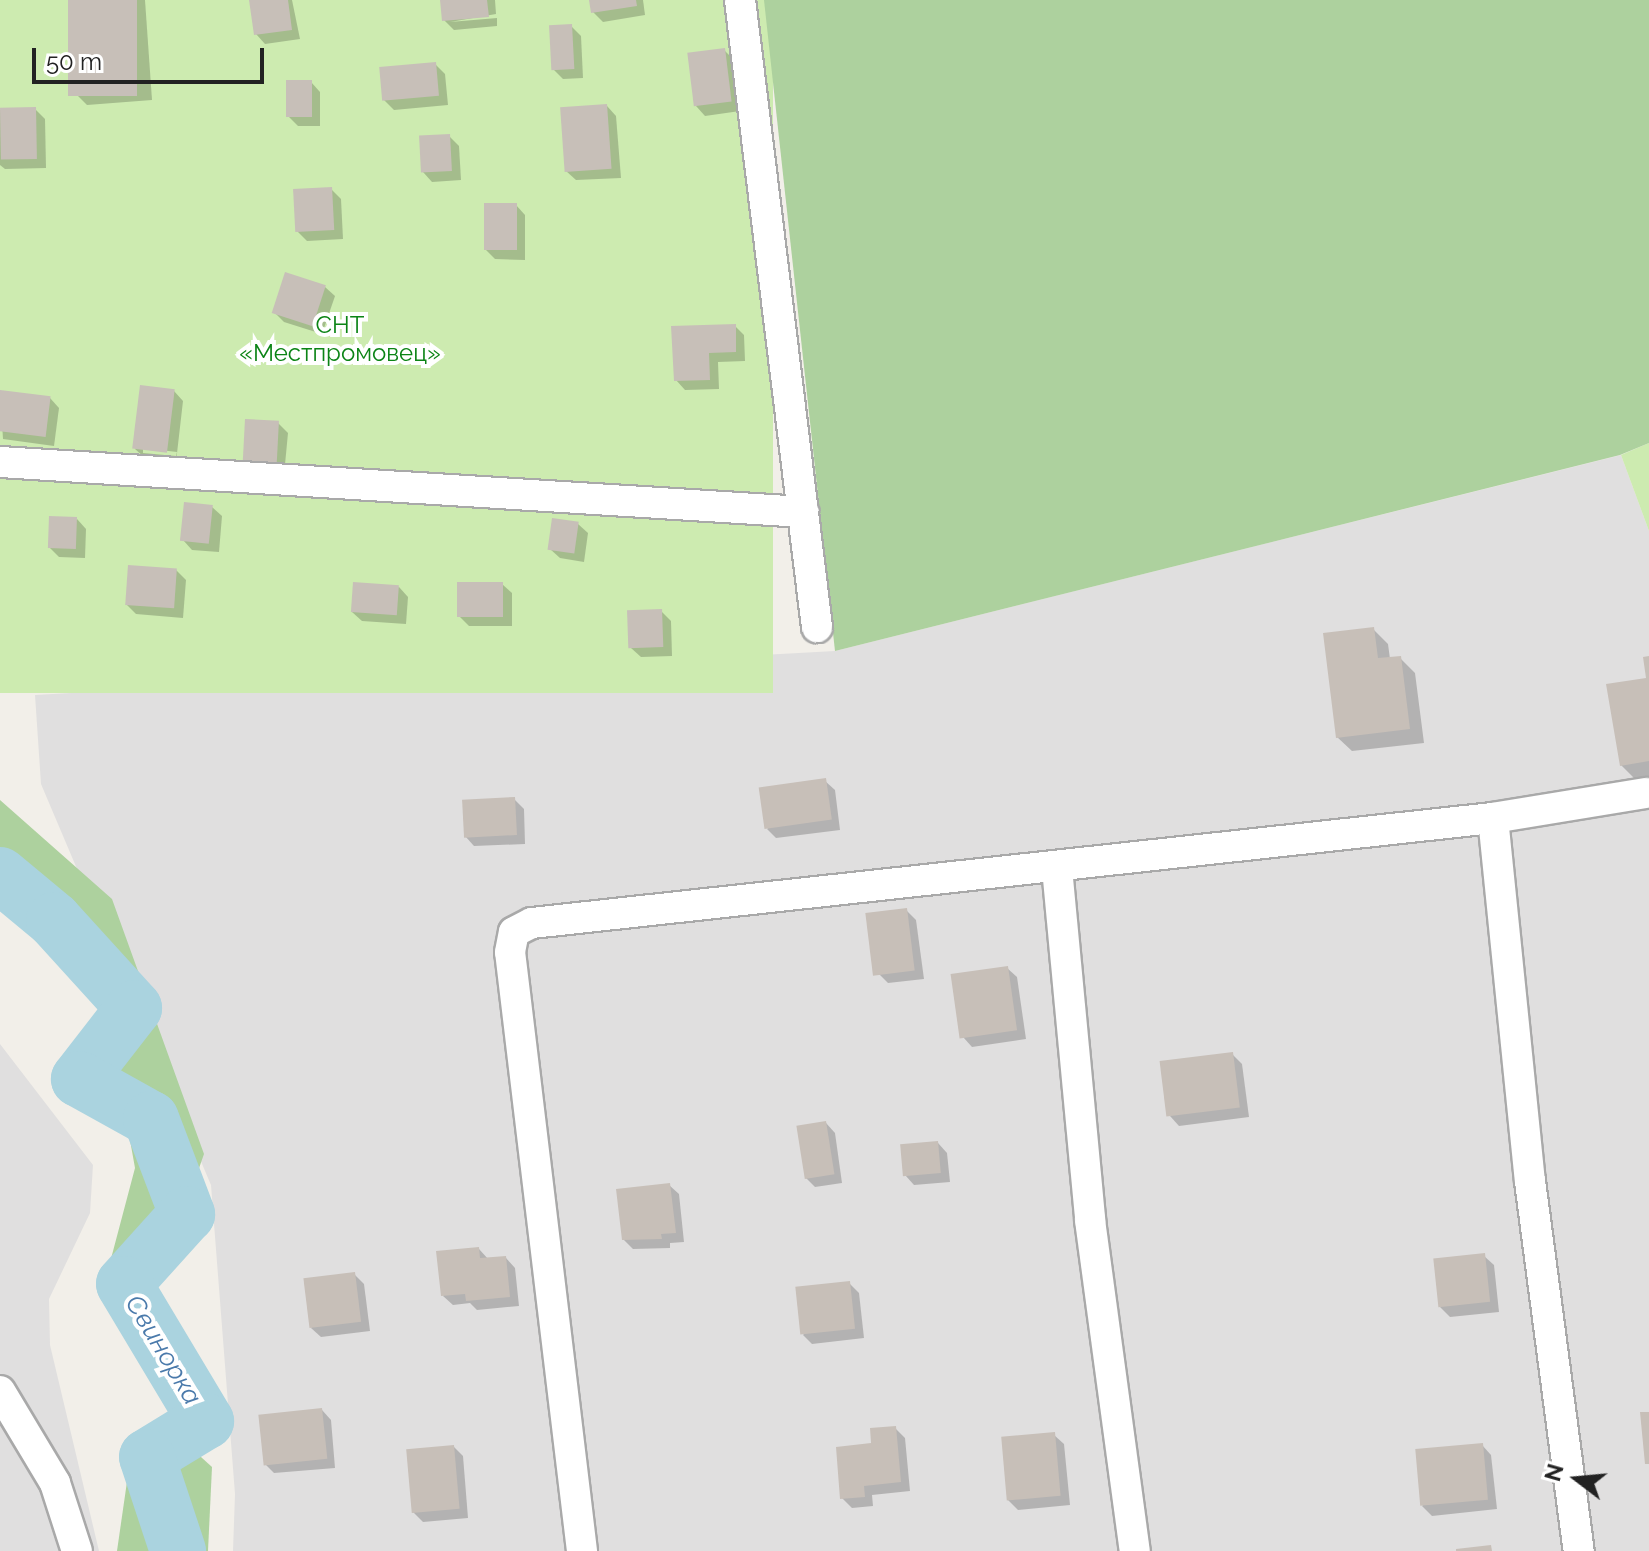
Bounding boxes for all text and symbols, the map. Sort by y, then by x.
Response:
scale bar [36,32,268,82]
text: 50 m [46,47,102,76]
park label: СНТ «Местпромовец» [239,311,441,367]
water label: Свинорка [118,1290,208,1410]
north arrow [1537,1439,1617,1519]
text: N [1539,1461,1569,1484]

